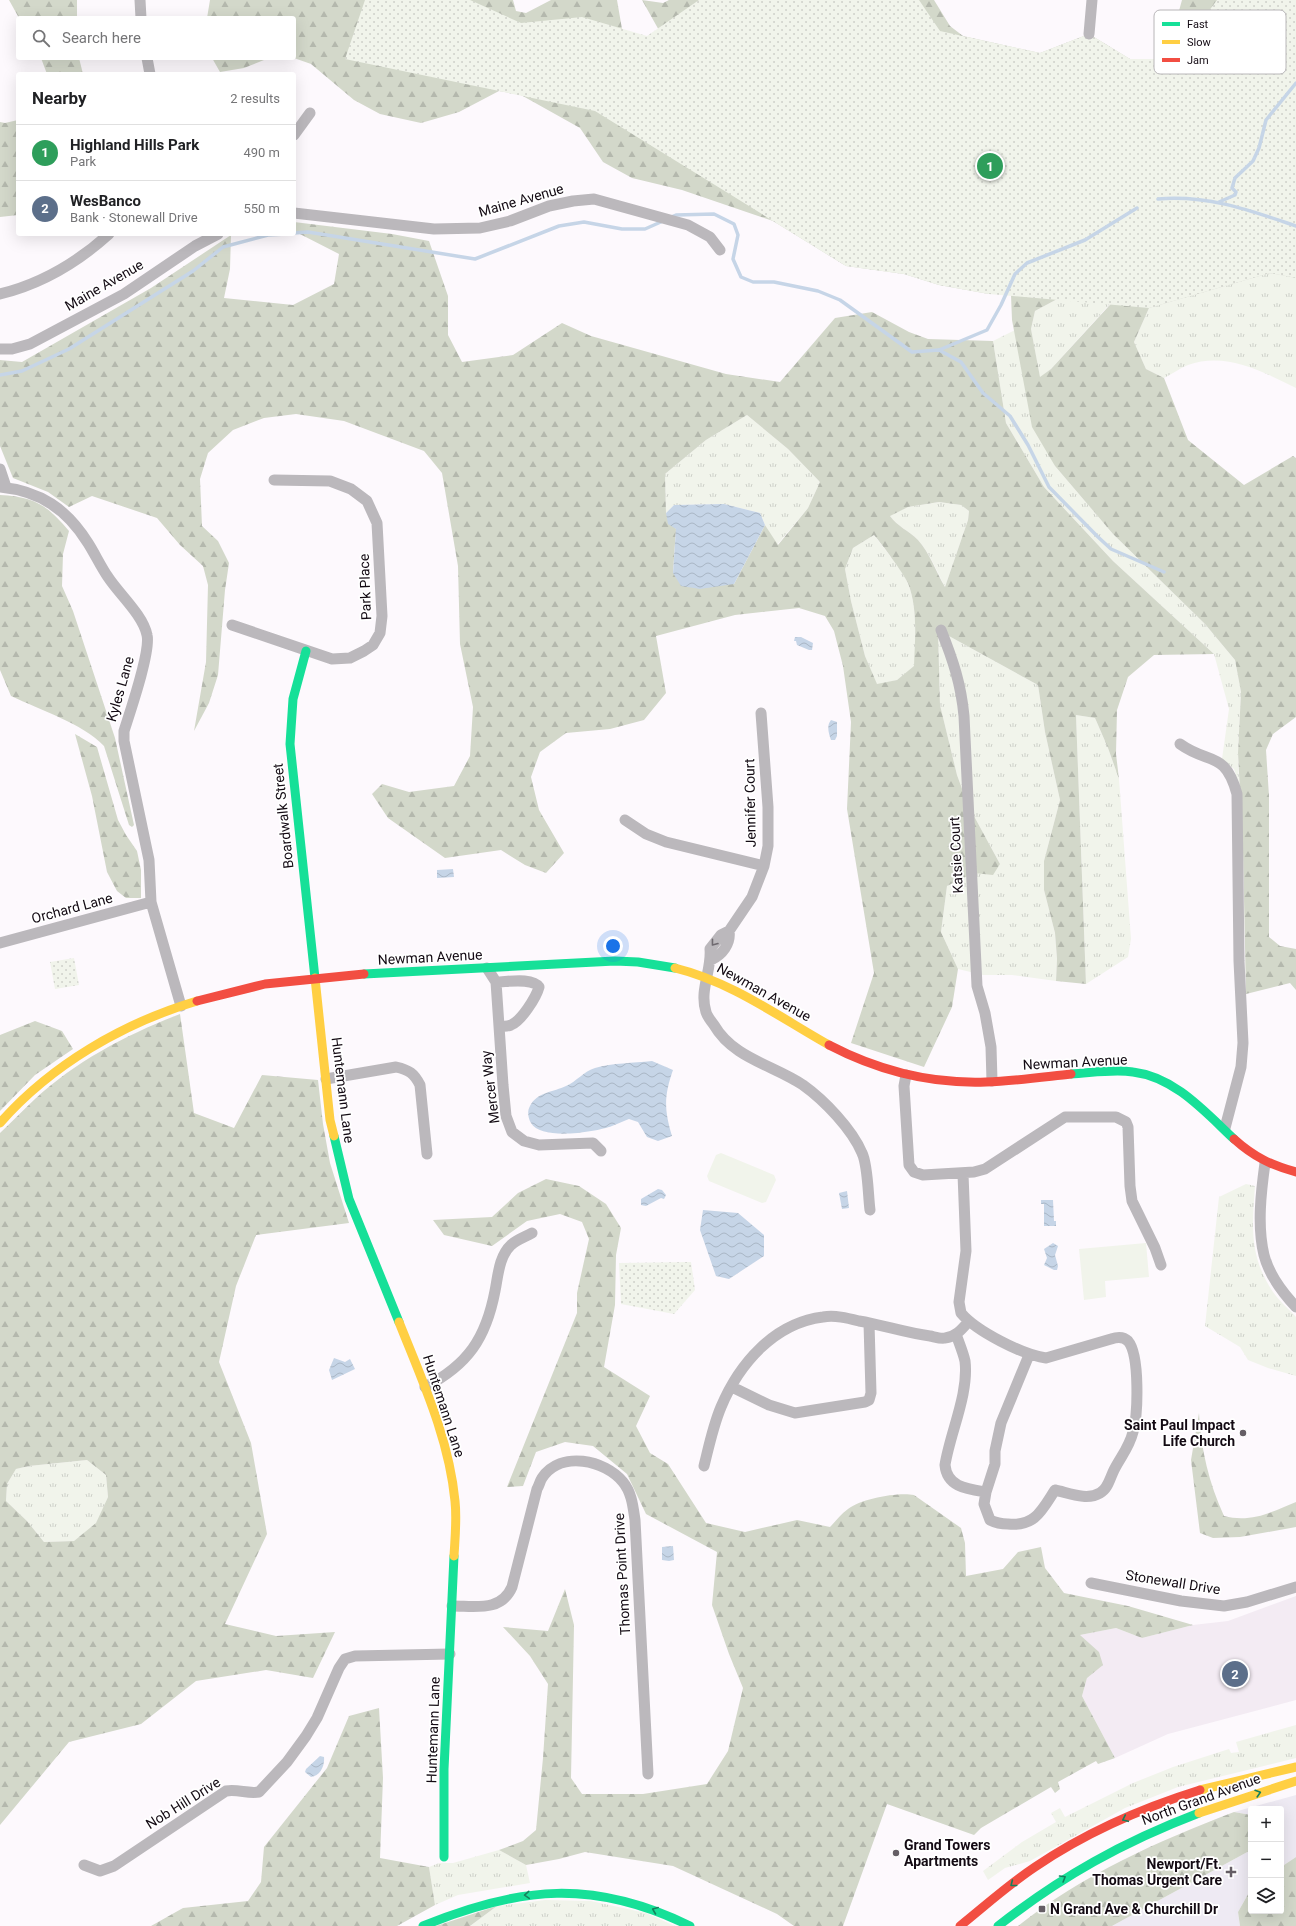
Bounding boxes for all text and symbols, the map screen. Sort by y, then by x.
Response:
legend [1154,10,1286,74]
search box [16,16,296,60]
text: Fast [1187,18,1209,31]
icon: search [30,27,52,49]
text: Search here [62,29,141,47]
text: Slow [1187,36,1211,49]
text: Jam [1187,54,1209,67]
text: Nearby [32,88,87,108]
text: 2 results [230,91,280,106]
text: Highland Hills Park [70,136,199,154]
text: 1 [41,145,49,160]
text: 490 m [243,145,280,160]
pin: 1 [977,151,1003,181]
text: Park [70,154,96,169]
street label: Maine Avenue [477,180,565,220]
text: WesBanco [70,192,141,210]
text: 2 [41,201,49,216]
text: 550 m [243,201,280,216]
text: Bank · Stonewall Drive [70,210,198,225]
street label: Maine Avenue [62,256,146,314]
street label: Park Place [356,554,374,620]
street label: Kyles Lane [103,655,137,723]
street label: Jennifer Court [741,758,759,848]
street label: Boardwalk Street [269,762,296,869]
street label: Katsie Court [946,816,966,894]
street label: Orchard Lane [30,890,114,926]
your location [603,936,623,956]
one-way arrow [712,938,719,945]
street label: Newman Avenue [377,946,483,968]
street label: Newman Avenue [714,960,814,1024]
street label: Huntemann Lane [329,1036,357,1144]
street label: Mercer Way [478,1049,502,1124]
street label: Newman Avenue [1022,1051,1128,1073]
street label: Huntemann Lane [420,1353,468,1459]
place label: Saint Paul Impact Life Church [1124,1417,1235,1449]
marker: Saint Paul Impact Life Church [1238,1428,1248,1438]
street label: Thomas Point Drive [611,1513,633,1635]
street label: Stonewall Drive [1124,1567,1222,1597]
pin: 2 [1222,1659,1248,1689]
street label: Huntemann Lane [423,1676,443,1784]
street label: North Grand Avenue [1139,1770,1263,1828]
street label: Nob Hill Drive [143,1774,223,1832]
one-way arrow [1255,1789,1262,1797]
map controls [1248,1806,1284,1914]
button: + [1248,1806,1284,1842]
one-way arrow [1122,1814,1129,1822]
place label: Grand Towers Apartments [904,1837,990,1869]
button: − [1248,1842,1284,1878]
marker: Grand Towers Apartments [891,1848,901,1858]
place label: Newport/Ft. Thomas Urgent Care [1092,1856,1222,1888]
marker: Newport/Ft. Thomas Urgent Care [1225,1866,1237,1878]
one-way arrow [1059,1875,1066,1883]
button: layers [1248,1878,1284,1914]
one-way arrow [1010,1879,1017,1886]
one-way arrow [524,1890,530,1899]
place label: N Grand Ave & Churchill Dr [1050,1901,1218,1917]
marker: N Grand Ave & Churchill Dr [1037,1904,1047,1914]
one-way arrow [651,1906,658,1914]

